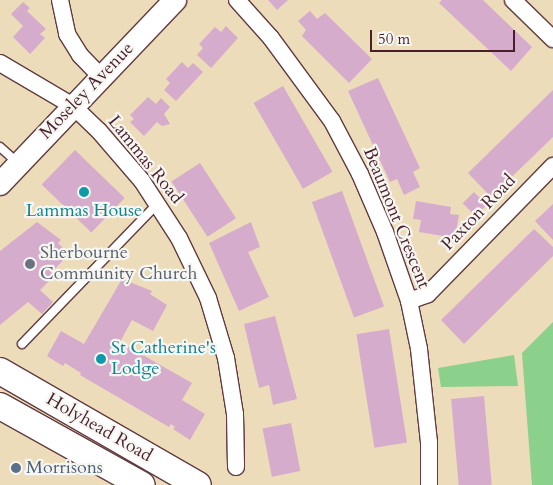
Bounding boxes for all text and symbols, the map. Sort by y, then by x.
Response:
scale bar [373,20,518,52]
text: 50 m [378,29,410,49]
street label: Moseley Avenue [35,38,139,144]
street label: Lammas Road [103,112,187,208]
street label: Beaumont Crescent [358,144,434,292]
street label: Paxton Road [437,170,521,256]
marker: Lammas House [78,186,90,198]
place label: Lammas House [26,200,142,222]
place label: Sherbourne Community Church [40,243,197,286]
marker: Sherbourne Community Church [24,258,36,270]
place label: St Catherine's Lodge [111,338,216,380]
marker: St Catherine's Lodge [95,353,107,365]
street label: Holyhead Road [42,389,156,467]
place label: Morrisons [26,457,103,479]
marker: Morrisons [10,462,22,474]

